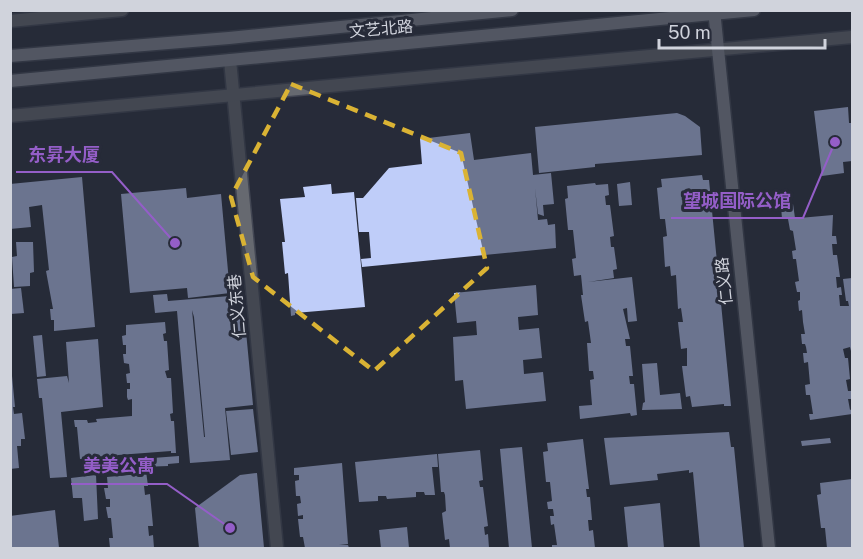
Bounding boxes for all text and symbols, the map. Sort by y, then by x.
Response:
scale bar [659,12,826,50]
street label: 文艺北路 [348,17,414,41]
text: 50 m [668,22,711,43]
callout: 东昇大厦 [16,136,112,172]
text: 东昇大厦 [28,144,100,165]
callout: 望城国际公馆 [671,182,803,218]
text: 望城国际公馆 [683,190,791,211]
street label: 仁义路 [712,256,736,306]
street label: 仁义东巷 [225,273,249,339]
callout: 美美公寓 [71,448,167,484]
text: 美美公寓 [83,455,155,476]

